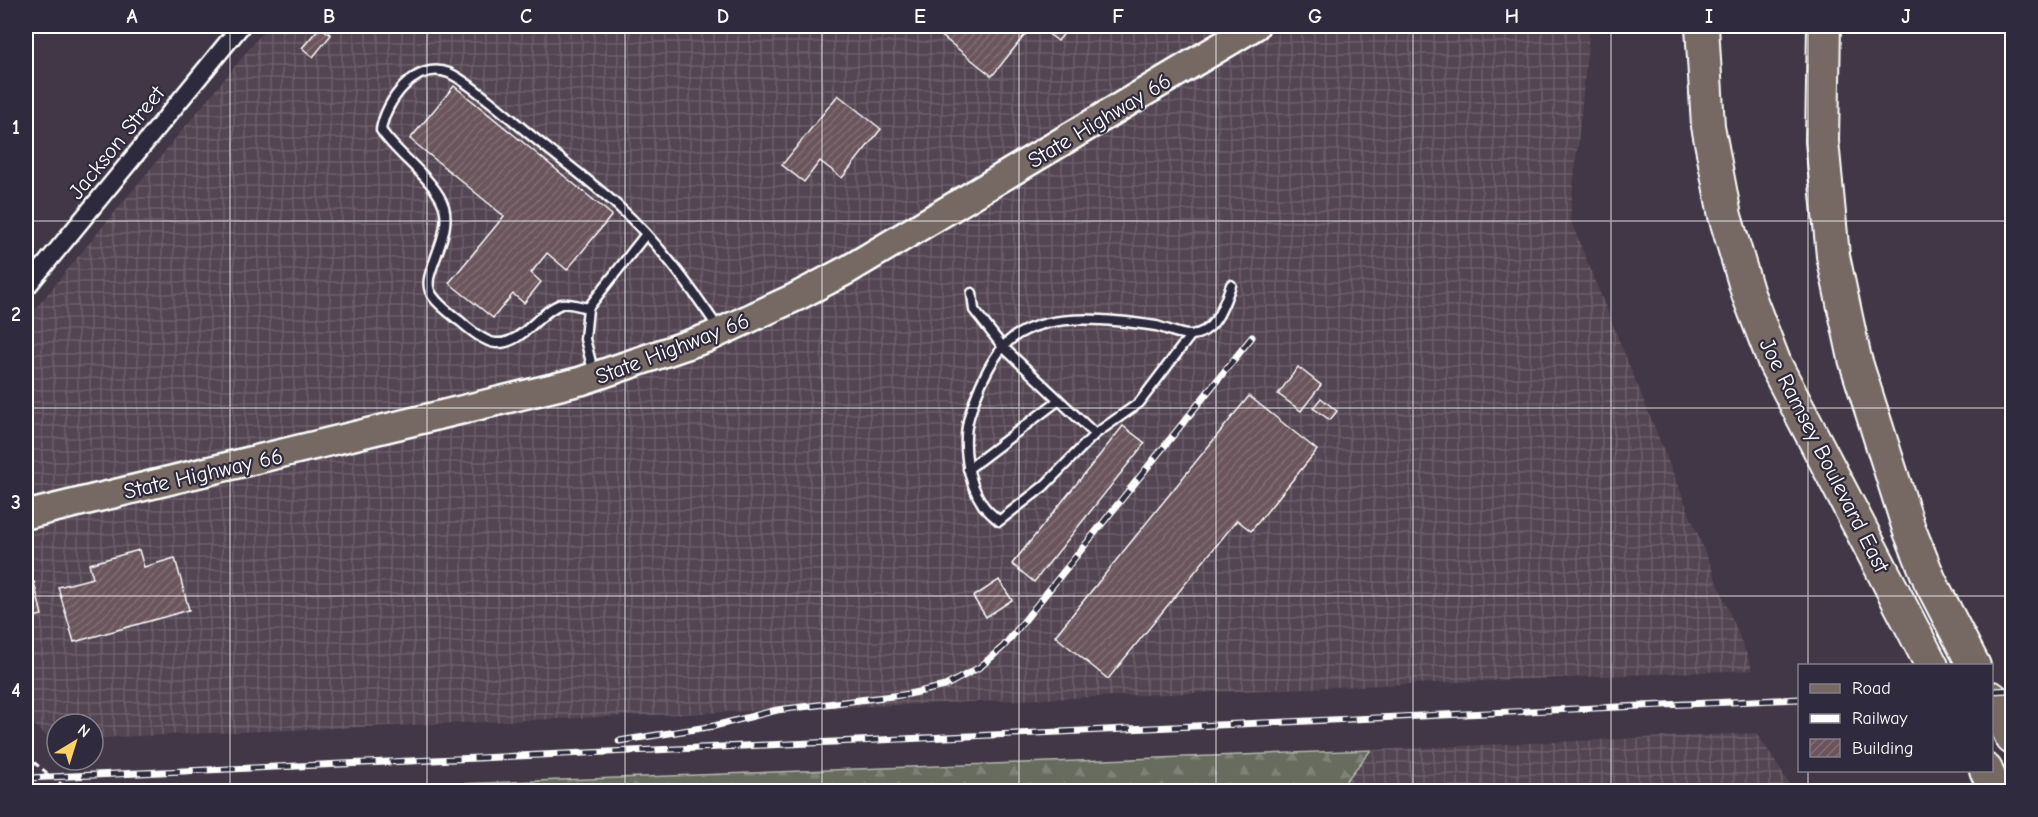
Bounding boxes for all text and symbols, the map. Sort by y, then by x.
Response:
text: A [126,5,138,28]
text: B [323,5,335,28]
text: C [520,5,532,28]
text: D [717,5,729,28]
text: E [914,5,926,28]
text: F [1112,5,1124,28]
text: G [1308,5,1322,28]
text: H [1505,5,1519,28]
text: I [1705,5,1713,28]
text: J [1901,5,1911,28]
street label: State Highway 66 [1023,68,1176,174]
street label: Jackson Street [63,80,171,204]
text: 1 [12,116,20,139]
text: 2 [11,303,21,326]
street label: State Highway 66 [592,308,753,390]
street label: Joe Ramsey Boulevard East [1754,334,1895,578]
street label: State Highway 66 [121,443,285,505]
text: 3 [11,491,21,514]
legend [1798,664,1993,772]
text: Road [1852,678,1891,699]
text: 4 [11,679,21,702]
text: Railway [1852,708,1909,729]
north arrow [45,712,105,772]
text: N [74,721,93,741]
text: Building [1852,738,1914,759]

